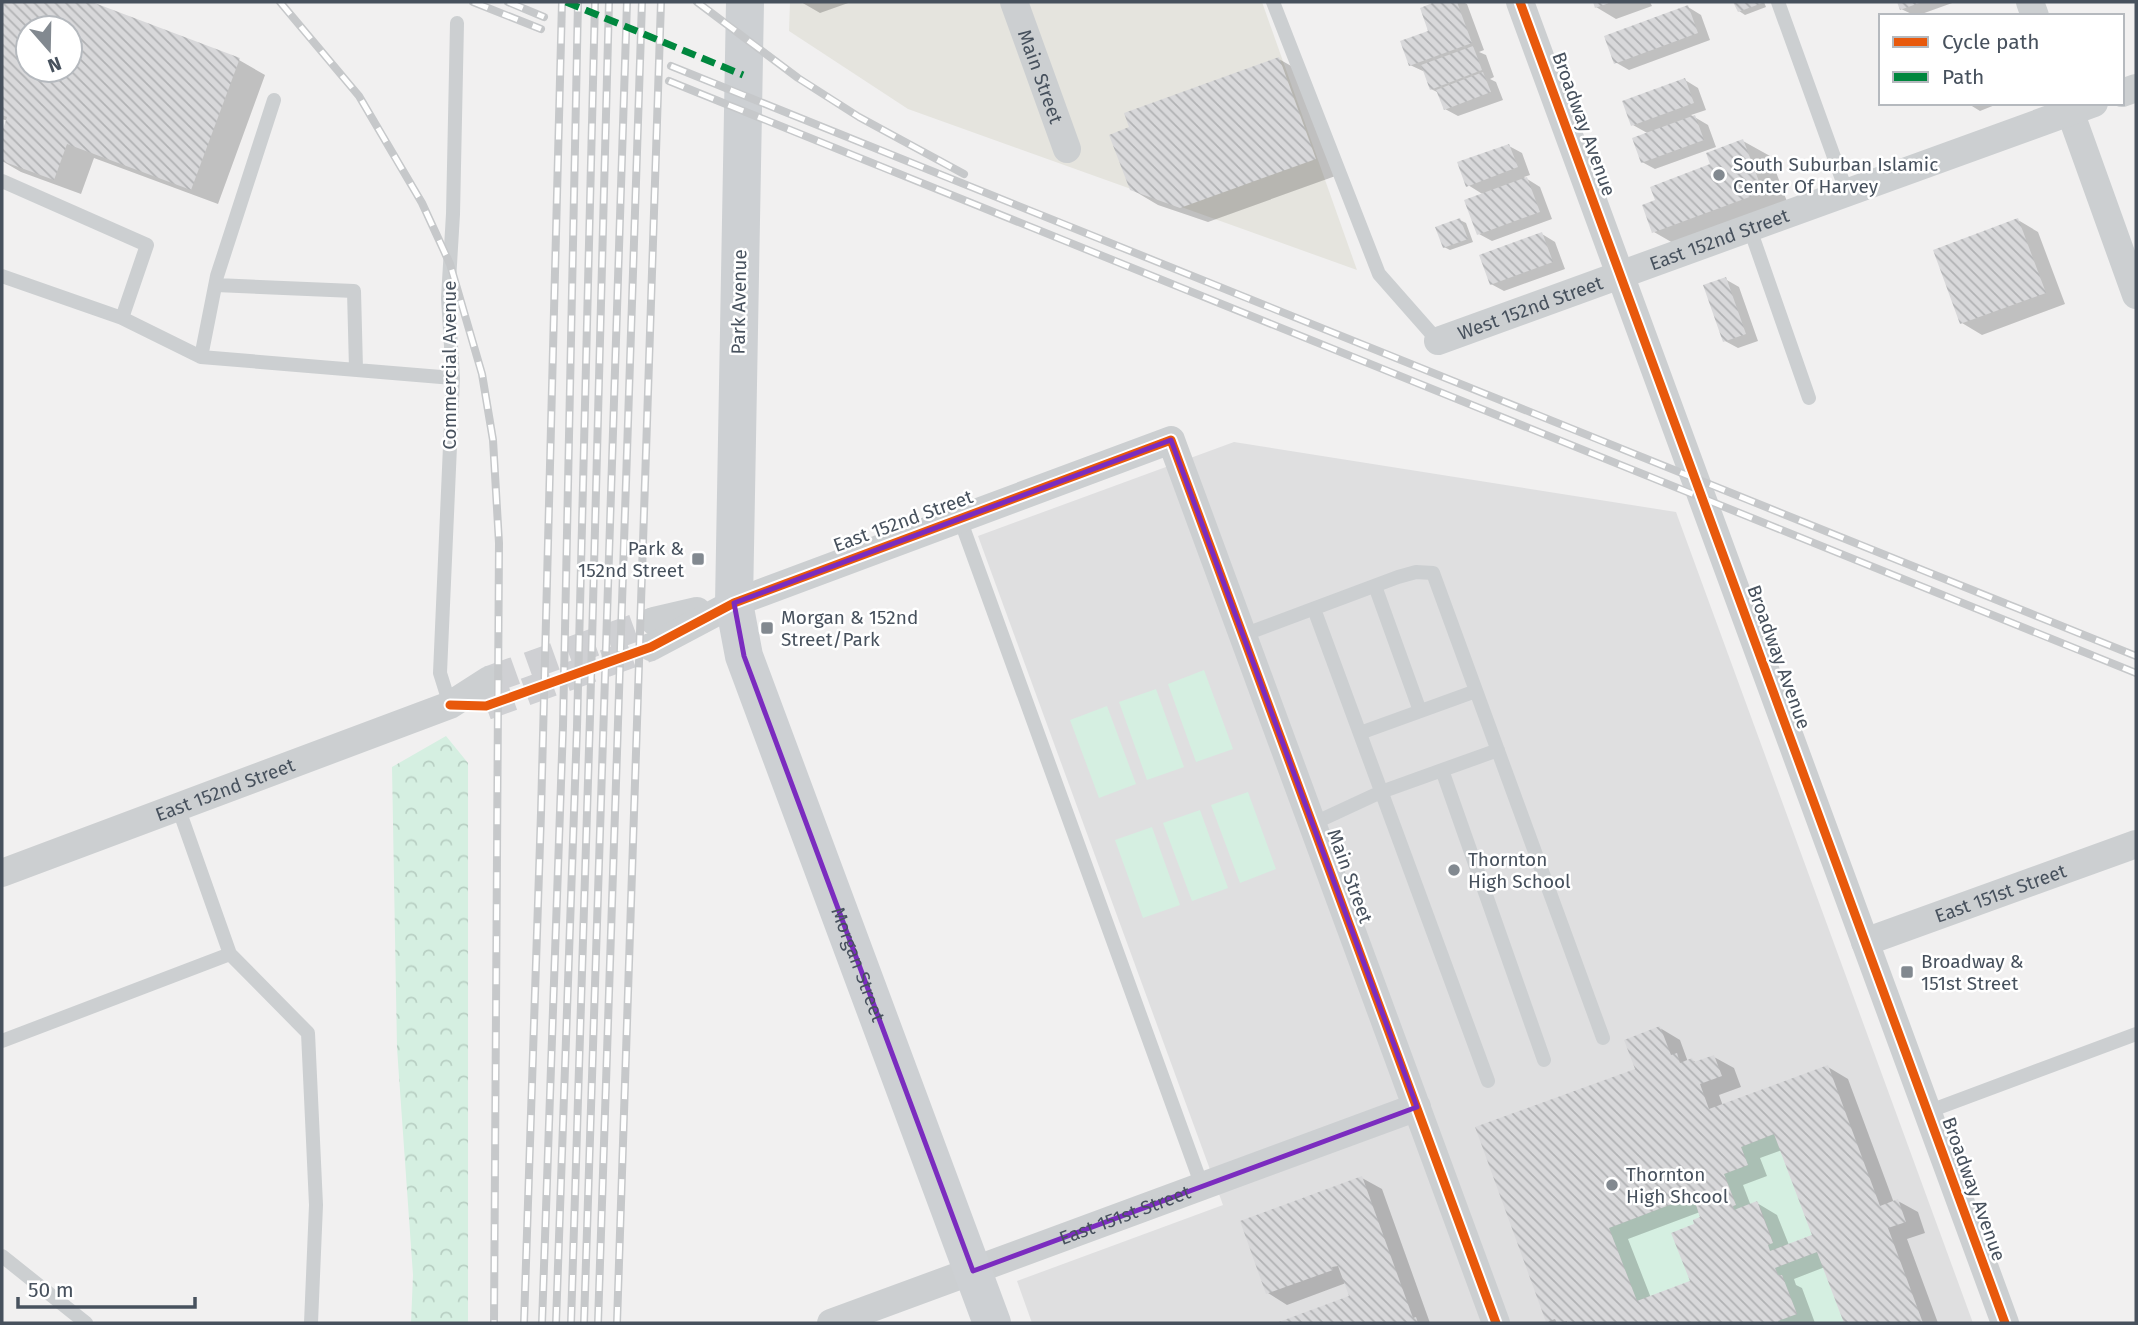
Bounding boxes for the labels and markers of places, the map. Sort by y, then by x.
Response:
place label: South Suburban Islamic Center Of Harvey [1733,153,1938,198]
marker: South Suburban Islamic Center Of Harvey [1711,167,1727,183]
place label: Park & 152nd Street [578,537,684,582]
marker: Park & 152nd Street [690,551,706,567]
place label: Morgan & 152nd Street/Park [781,606,918,651]
marker: Morgan & 152nd Street/Park [759,620,775,636]
place label: Thornton High School [1468,848,1571,893]
marker: Thornton High School [1446,862,1462,878]
place label: Broadway & 151st Street [1921,950,2024,995]
marker: Broadway & 151st Street [1899,964,1915,980]
place label: Thornton High Shcool [1626,1163,1729,1208]
marker: Thornton High Shcool [1604,1177,1620,1193]

